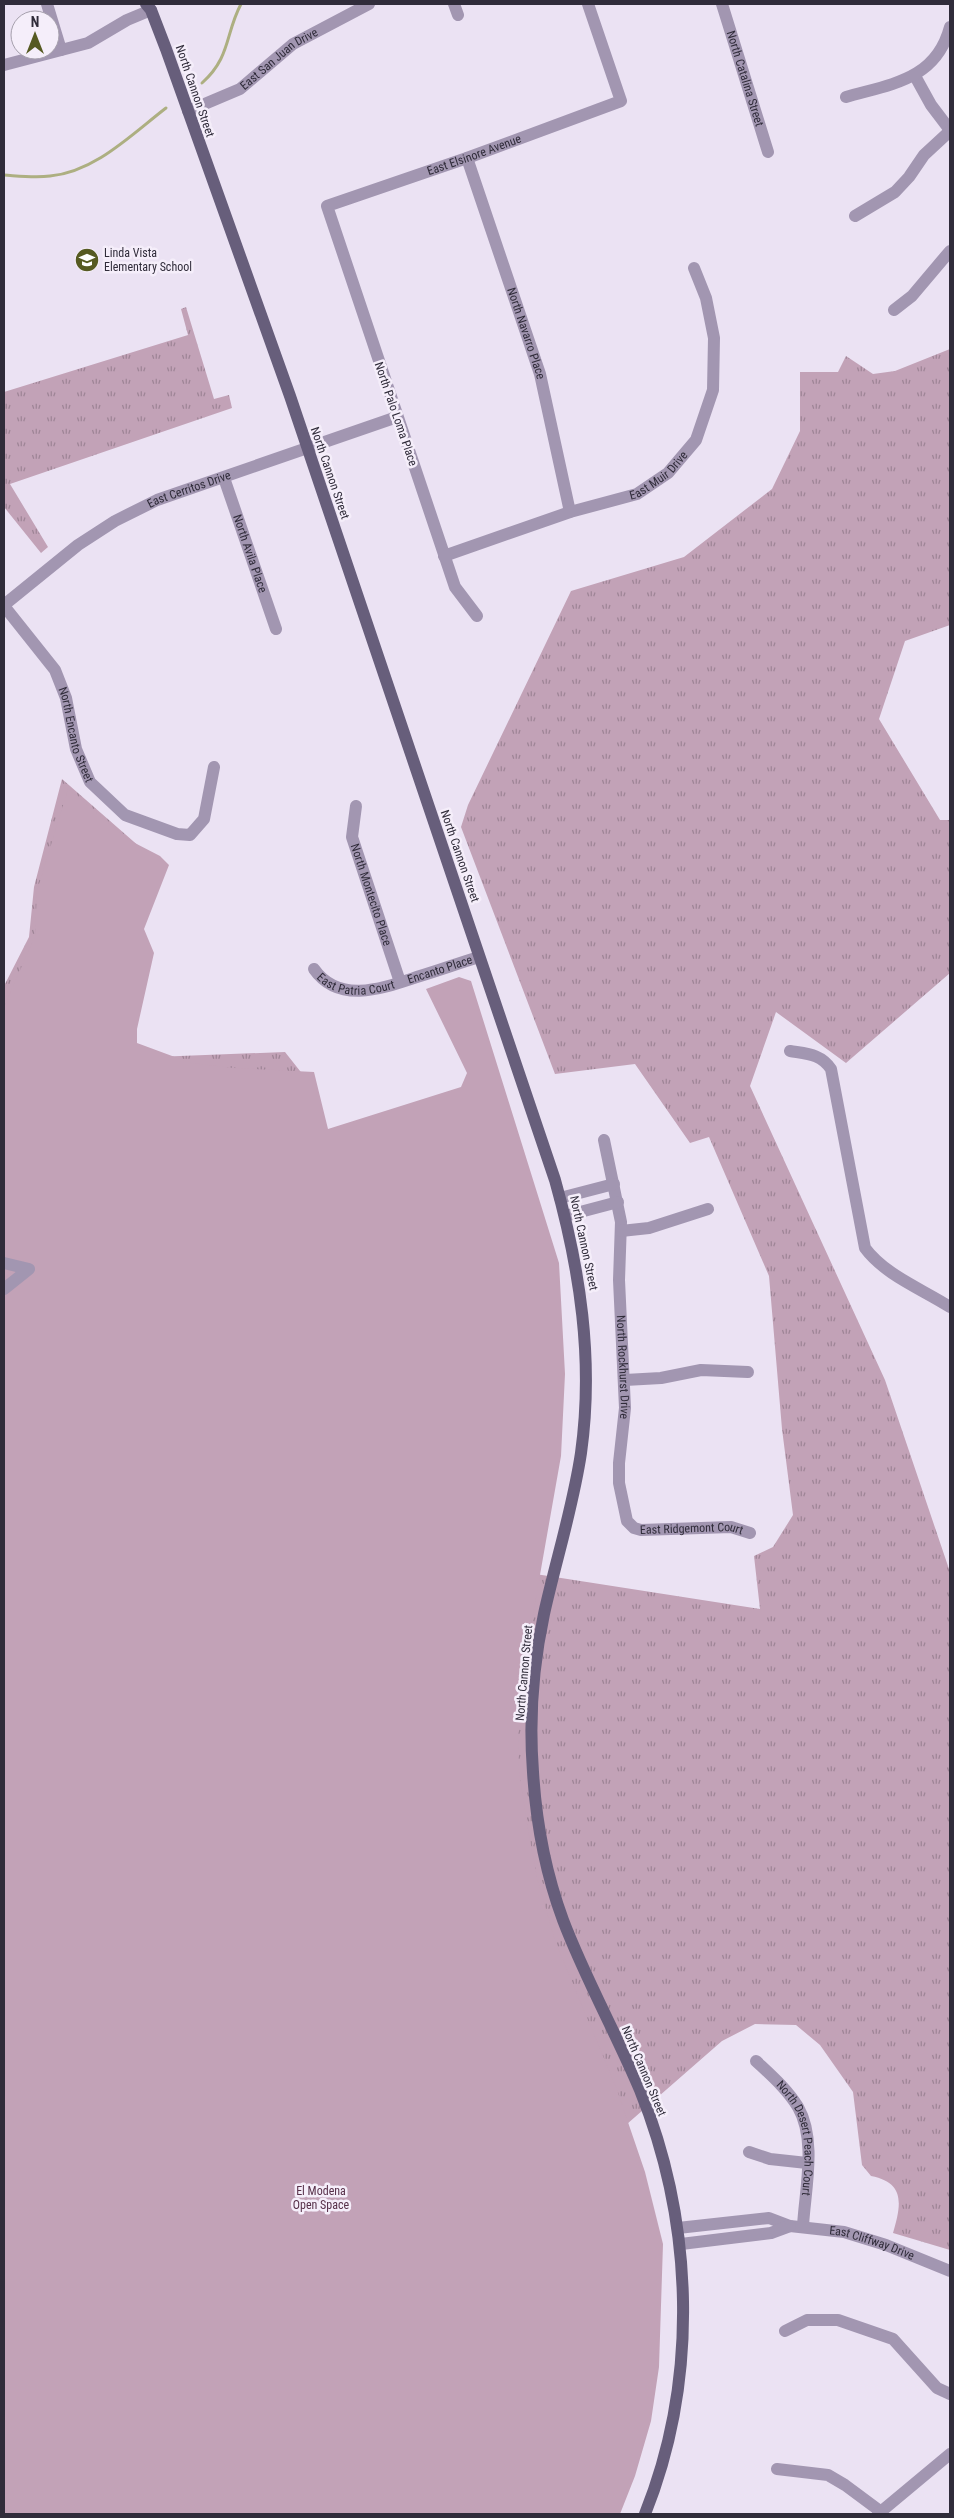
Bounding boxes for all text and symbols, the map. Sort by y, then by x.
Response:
north arrow [10,10,60,60]
text: N [31,14,39,30]
street label: East San Juan Drive [237,25,321,93]
street label: North Catalina Street [724,29,767,128]
street label: North Cannon Street [173,43,217,139]
street label: East Elsinore Avenue [425,131,523,178]
place label: Linda Vista Elementary School [104,246,192,274]
school or university icon: Linda Vista Elementary School [74,247,100,273]
street label: North Navarro Place [504,286,548,381]
street label: North Palo Loma Place [372,360,420,468]
street label: North Cannon Street [308,425,352,521]
street label: East Muir Drive [628,448,691,503]
street label: East Cerritos Drive [145,468,233,511]
street label: North Avila Place [230,513,270,595]
street label: North Encanto Street [55,685,96,785]
street label: North Cannon Street [438,808,482,904]
street label: North Montecito Place [348,842,395,948]
street label: Encanto Place [406,952,474,987]
street label: East Patria Court [314,970,397,998]
street label: North Cannon Street [567,1194,601,1292]
street label: North Rockhurst Drive [614,1315,632,1420]
street label: East Ridgemont Court [640,1520,745,1538]
street label: North Cannon Street [513,1624,535,1722]
street label: North Cannon Street [619,2024,669,2119]
street label: North Desert Peach Court [773,2078,816,2197]
park label: El Modena Open Space [293,2184,350,2212]
street label: East Cliffway Drive [829,2223,917,2263]

